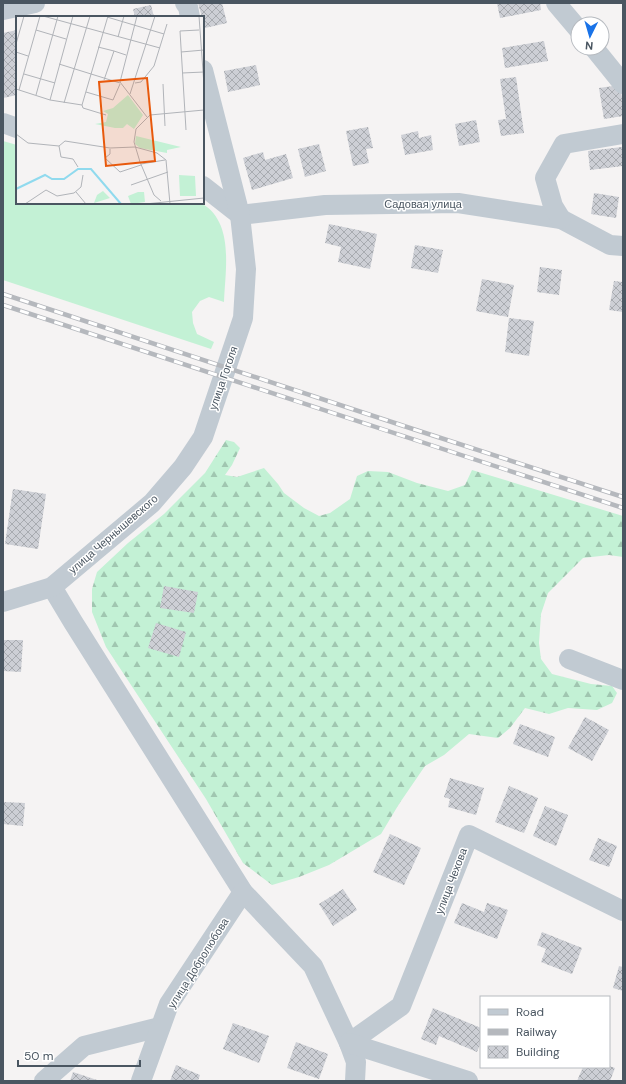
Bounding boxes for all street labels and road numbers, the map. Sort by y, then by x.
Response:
street label: Садовая улица [384,197,463,211]
street label: улица Гоголя [206,344,240,412]
street label: улица Чернышевского [65,491,161,577]
street label: улица Чехова [432,845,470,916]
street label: улица Добролюбова [164,914,232,1011]

